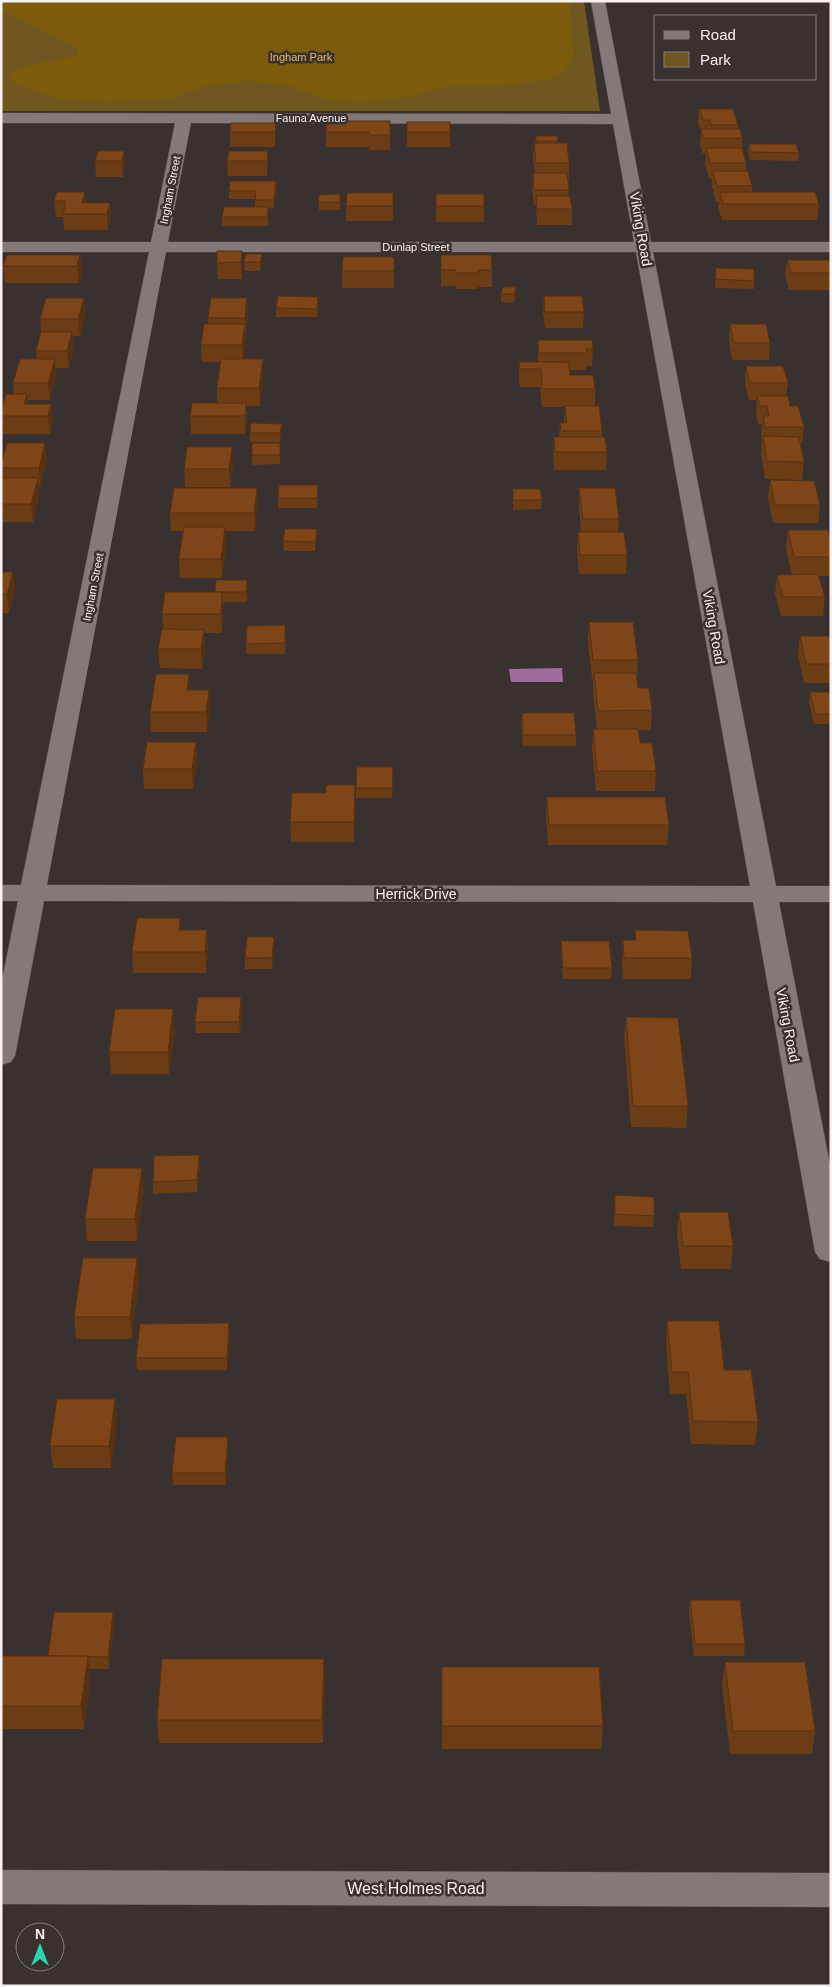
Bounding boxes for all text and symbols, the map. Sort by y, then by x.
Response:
legend [654,15,817,80]
text: Road [700,26,736,43]
park label: Ingham Park [270,51,333,63]
text: Park [700,51,731,68]
street label: Fauna Avenue [276,112,346,124]
street label: Ingham Street [158,155,182,225]
street label: Viking Road [627,191,655,267]
street label: Dunlap Street [382,241,450,253]
street label: Ingham Street [81,552,105,622]
street label: Viking Road [700,589,728,665]
street label: Herrick Drive [376,886,457,902]
street label: Viking Road [773,987,803,1063]
street label: West Holmes Road [347,1880,485,1897]
north arrow [15,1922,65,1972]
text: N [35,1926,45,1942]

